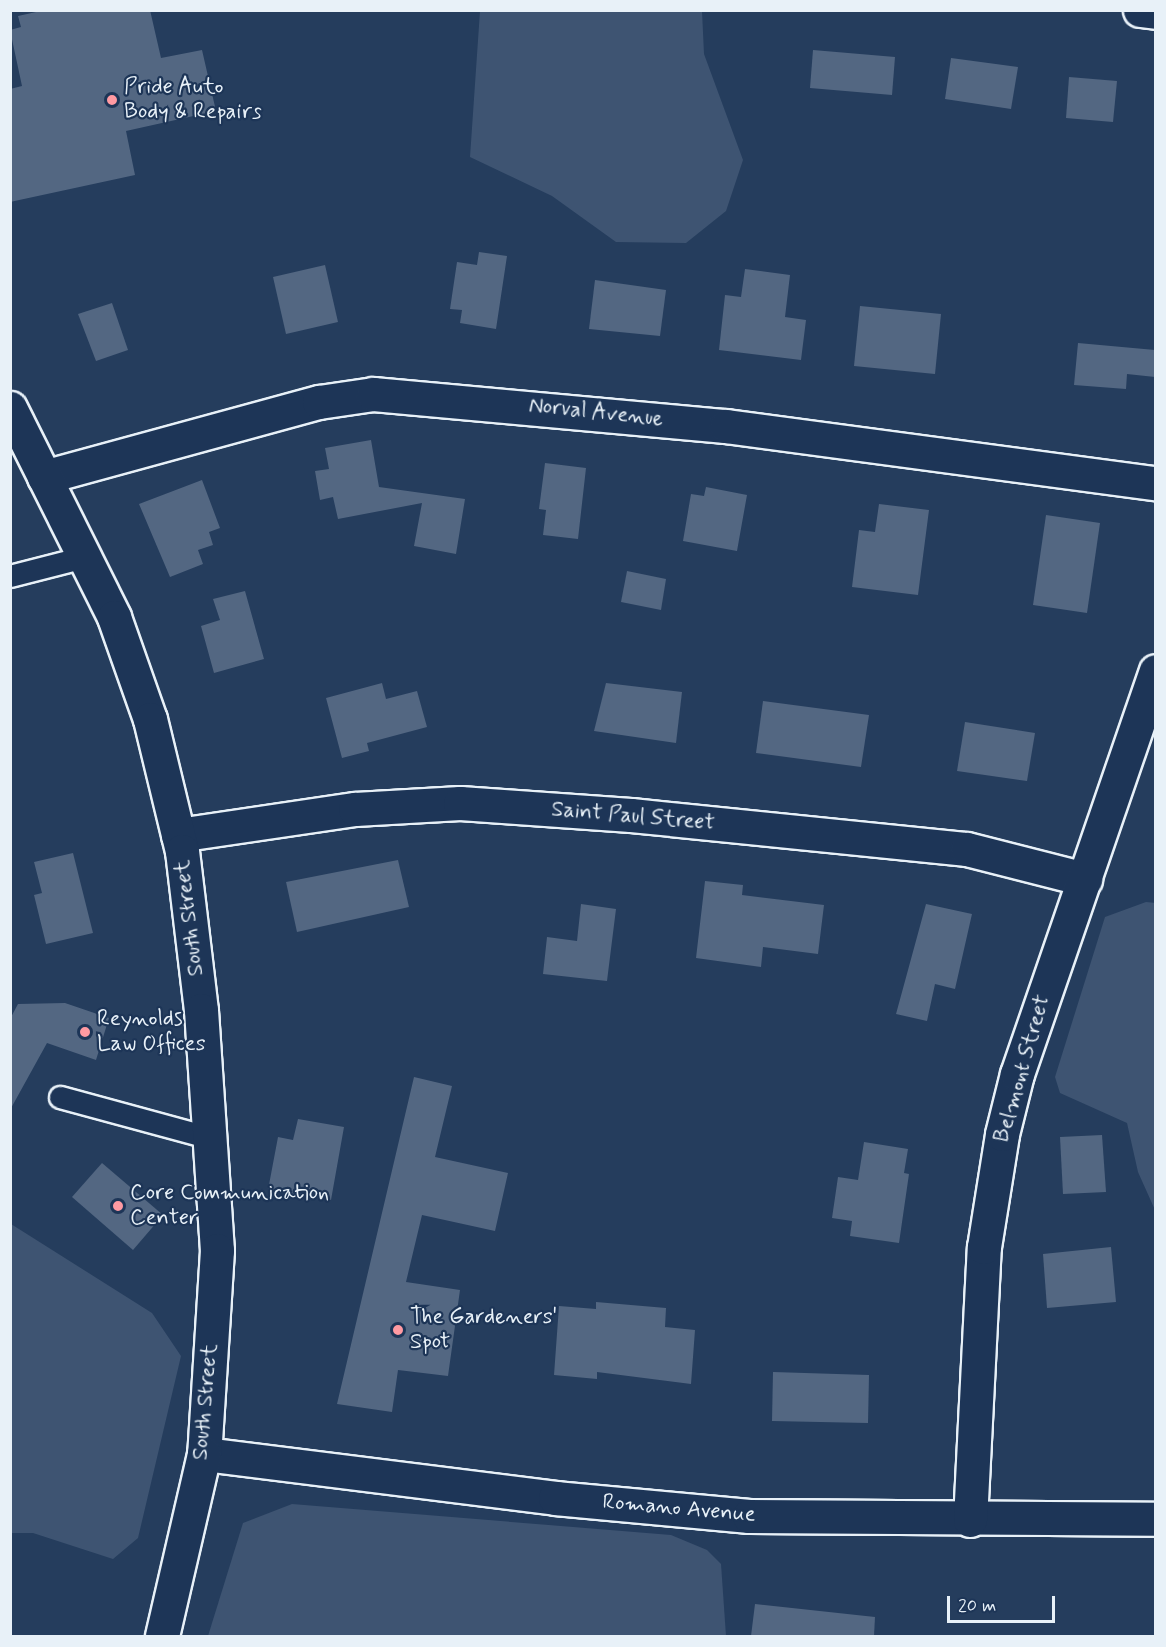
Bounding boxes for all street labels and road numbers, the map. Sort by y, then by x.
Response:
street label: Norval Avenue [529,393,663,433]
street label: Saint Paul Street [551,797,715,837]
street label: South Street [170,858,210,978]
street label: Belmont Street [989,993,1057,1145]
street label: South Street [188,1343,224,1461]
street label: Romano Avenue [601,1489,757,1529]

